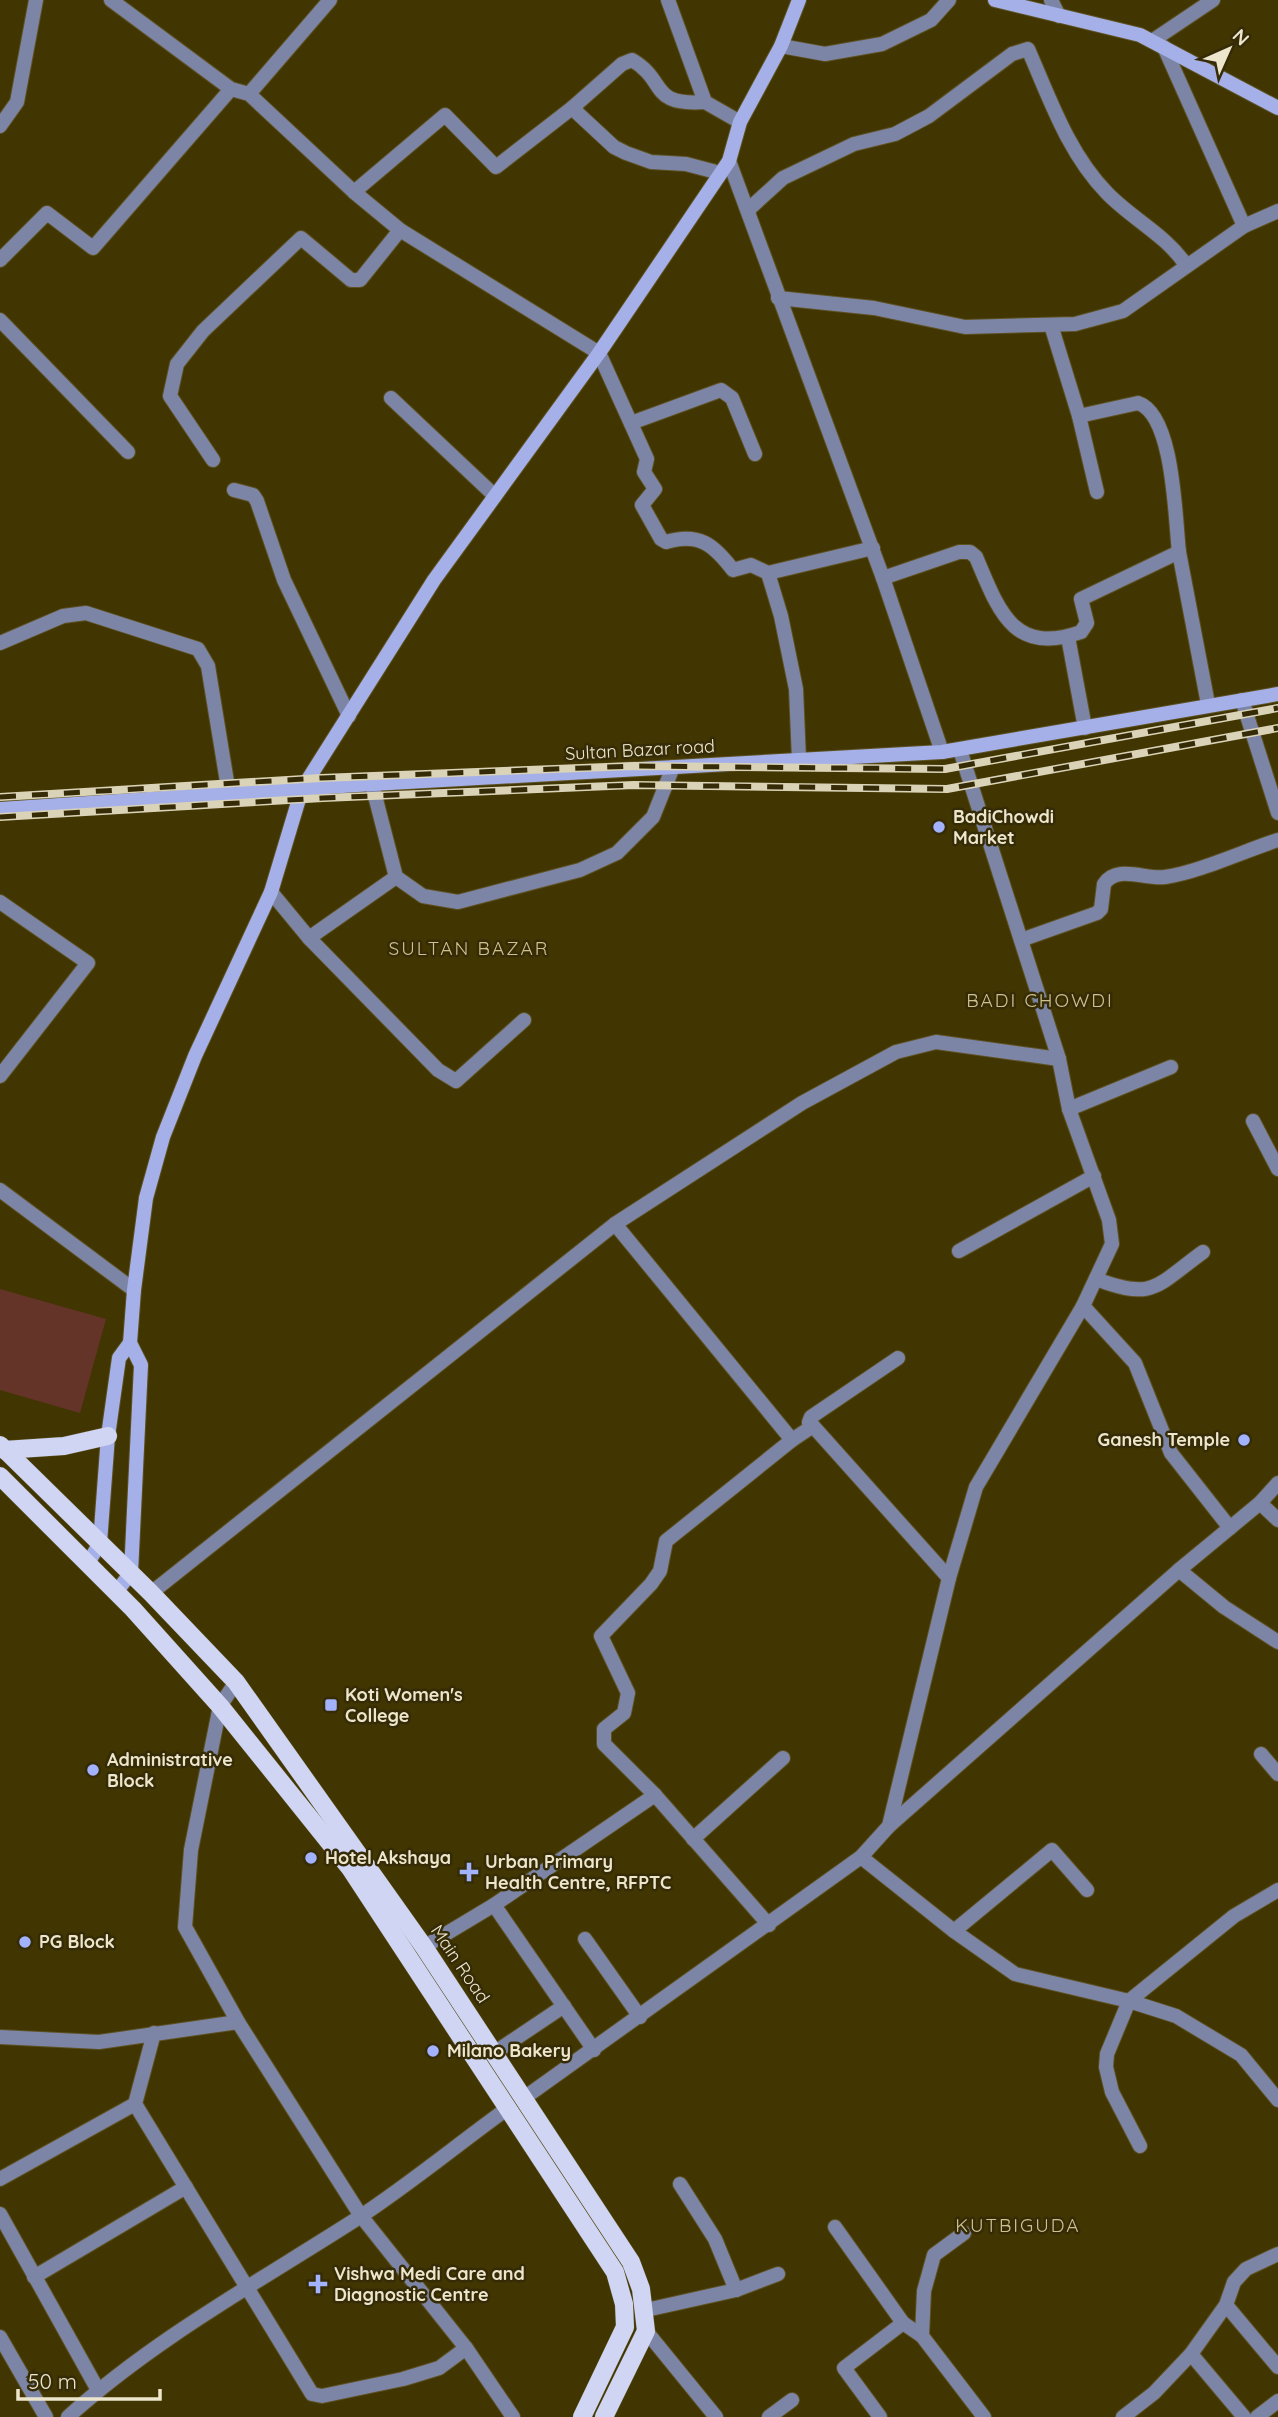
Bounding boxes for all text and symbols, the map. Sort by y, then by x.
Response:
north arrow [1194,14,1264,84]
text: N [1228,24,1254,50]
street label: Sultan Bazar road [564,734,715,765]
place label: BadiChowdi Market [953,805,1054,849]
marker: BadiChowdi Market [931,819,947,835]
district label: SULTAN BAZAR [389,936,549,960]
district label: BADI CHOWDI [966,988,1114,1012]
place label: Ganesh Temple [1097,1428,1230,1451]
marker: Ganesh Temple [1236,1432,1252,1448]
place label: Koti Women's College [345,1683,463,1727]
marker: Koti Women's College [323,1697,339,1713]
place label: Administrative Block [107,1748,233,1792]
marker: Administrative Block [85,1762,101,1778]
place label: Hotel Akshaya [325,1846,451,1869]
marker: Hotel Akshaya [303,1850,319,1866]
place label: Urban Primary Health Centre, RFPTC [485,1850,671,1894]
marker: Urban Primary Health Centre, RFPTC [459,1862,479,1882]
street label: Main Road [426,1920,495,2007]
place label: PG Block [39,1930,115,1953]
marker: PG Block [17,1934,33,1950]
place label: Milano Bakery [447,2039,571,2062]
marker: Milano Bakery [425,2043,441,2059]
district label: KUTBIGUDA [955,2213,1081,2237]
place label: Vishwa Medi Care and Diagnostic Centre [334,2262,525,2306]
marker: Vishwa Medi Care and Diagnostic Centre [308,2274,328,2294]
scale bar [18,2358,159,2402]
text: 50 m [28,2368,77,2394]

